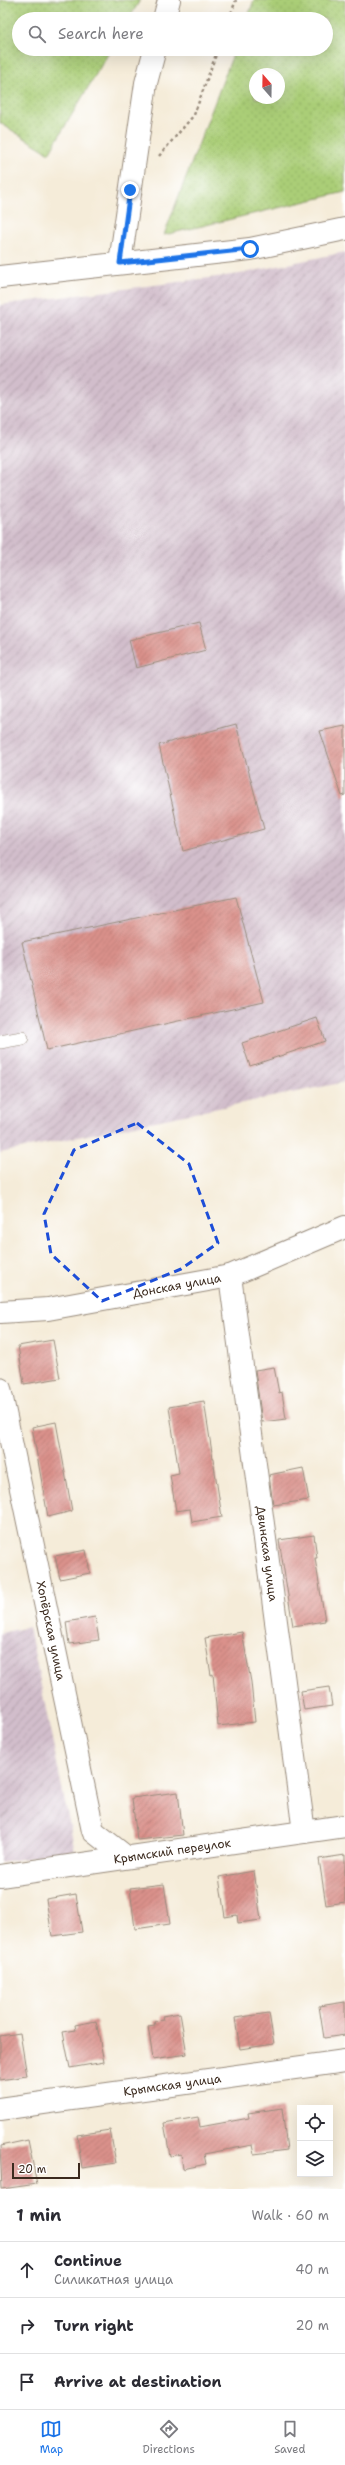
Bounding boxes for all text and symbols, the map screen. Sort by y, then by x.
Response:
search box [12,12,333,56]
icon: search [26,23,48,45]
text: Search here [58,24,144,44]
north arrow [249,68,285,104]
route end [121,181,139,199]
route start [241,240,259,258]
street label: Донская улица [131,1270,223,1302]
street label: Двинская улица [253,1505,281,1603]
street label: Хопёрская улица [33,1579,69,1682]
street label: Крымский переулок [113,1835,232,1867]
street label: Крымская улица [122,2070,223,2100]
map controls [297,2105,333,2177]
button: locate [297,2105,333,2141]
button: layers [297,2141,333,2177]
scale bar [12,2161,80,2180]
text: 20 m [18,2162,46,2177]
text: 1 min [16,2204,61,2226]
text: Walk · 60 m [252,2207,329,2224]
text: Continue [54,2251,122,2271]
icon: ahead [16,2259,38,2281]
text: 40 m [295,2261,329,2278]
text: Силикатная улица [54,2271,173,2288]
icon: right [16,2315,38,2337]
text: Turn right [54,2316,134,2336]
text: 20 m [296,2317,329,2334]
icon: arrive [16,2371,38,2393]
text: Arrive at destination [54,2372,222,2392]
tab: Map [40,2418,63,2457]
tab: Directions [142,2418,195,2457]
tab: Saved [274,2418,305,2457]

